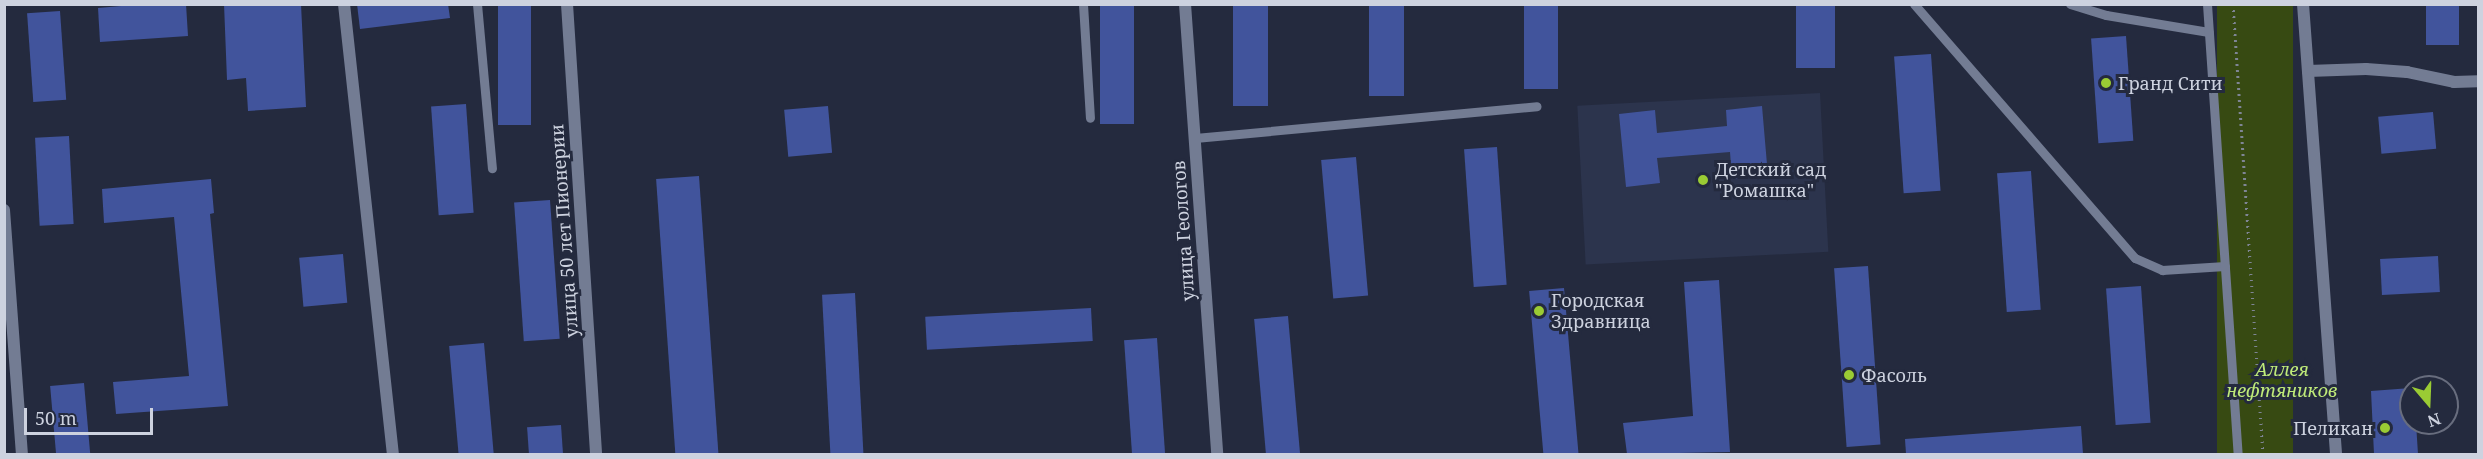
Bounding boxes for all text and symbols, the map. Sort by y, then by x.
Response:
place label: Гранд Сити [2118,72,2223,94]
marker: Гранд Сити [2099,76,2113,90]
street label: улица 50 лет Пионерии [546,123,582,339]
place label: Детский сад "Ромашка" [1715,159,1826,201]
street label: улица Геологов [1167,160,1199,302]
marker: Детский сад "Ромашка" [1696,173,1710,187]
place label: Городская Здравница [1551,290,1651,332]
marker: Городская Здравница [1532,304,1546,318]
park label: Аллея нефтяников [2226,359,2338,401]
place label: Фасоль [1861,364,1927,386]
marker: Фасоль [1842,368,1856,382]
north arrow [2399,375,2459,435]
scale bar [27,396,156,434]
text: 50 m [35,406,77,430]
text: N [2425,408,2444,433]
place label: Пеликан [2293,417,2373,439]
marker: Пеликан [2378,421,2392,435]

